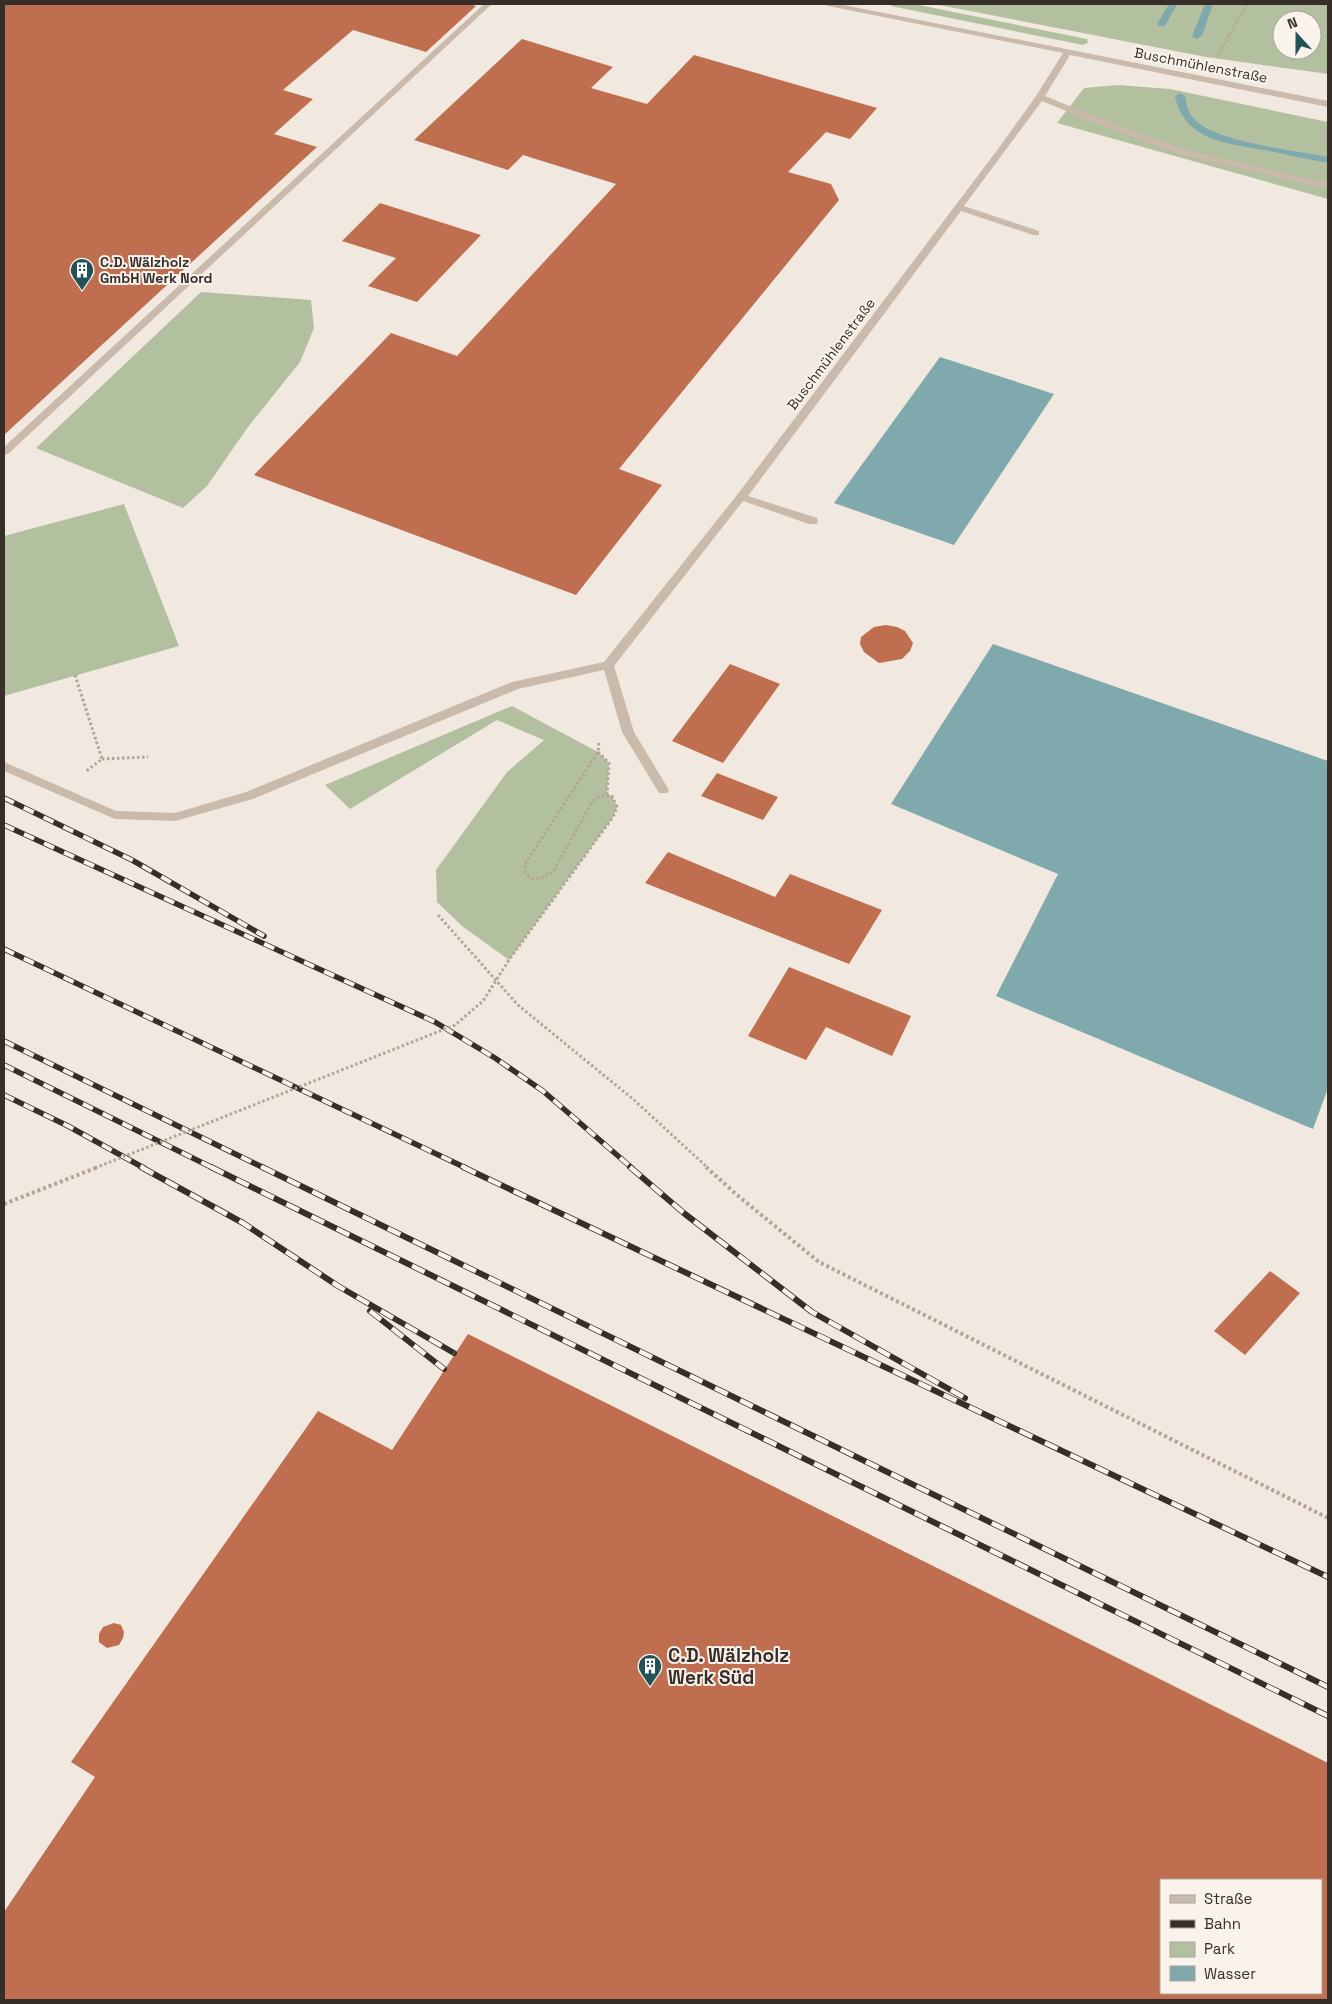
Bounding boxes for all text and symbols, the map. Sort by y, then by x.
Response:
north arrow [1272,10,1322,60]
text: N [1285,13,1300,33]
street label: Buschmühlenstraße [1133,43,1269,87]
place label: C.D. Wälzholz GmbH Werk Nord [100,253,213,287]
building icon: C.D. Wälzholz GmbH Werk Nord [69,257,95,291]
street label: Buschmühlenstraße [783,295,879,413]
place label: C.D. Wälzholz Werk Süd [668,1643,789,1690]
building icon: C.D. Wälzholz Werk Süd [637,1653,663,1687]
legend [1160,1879,1322,1994]
text: Straße [1204,1889,1253,1908]
text: Bahn [1204,1914,1241,1933]
text: Park [1204,1939,1235,1958]
text: Wasser [1204,1964,1256,1983]

